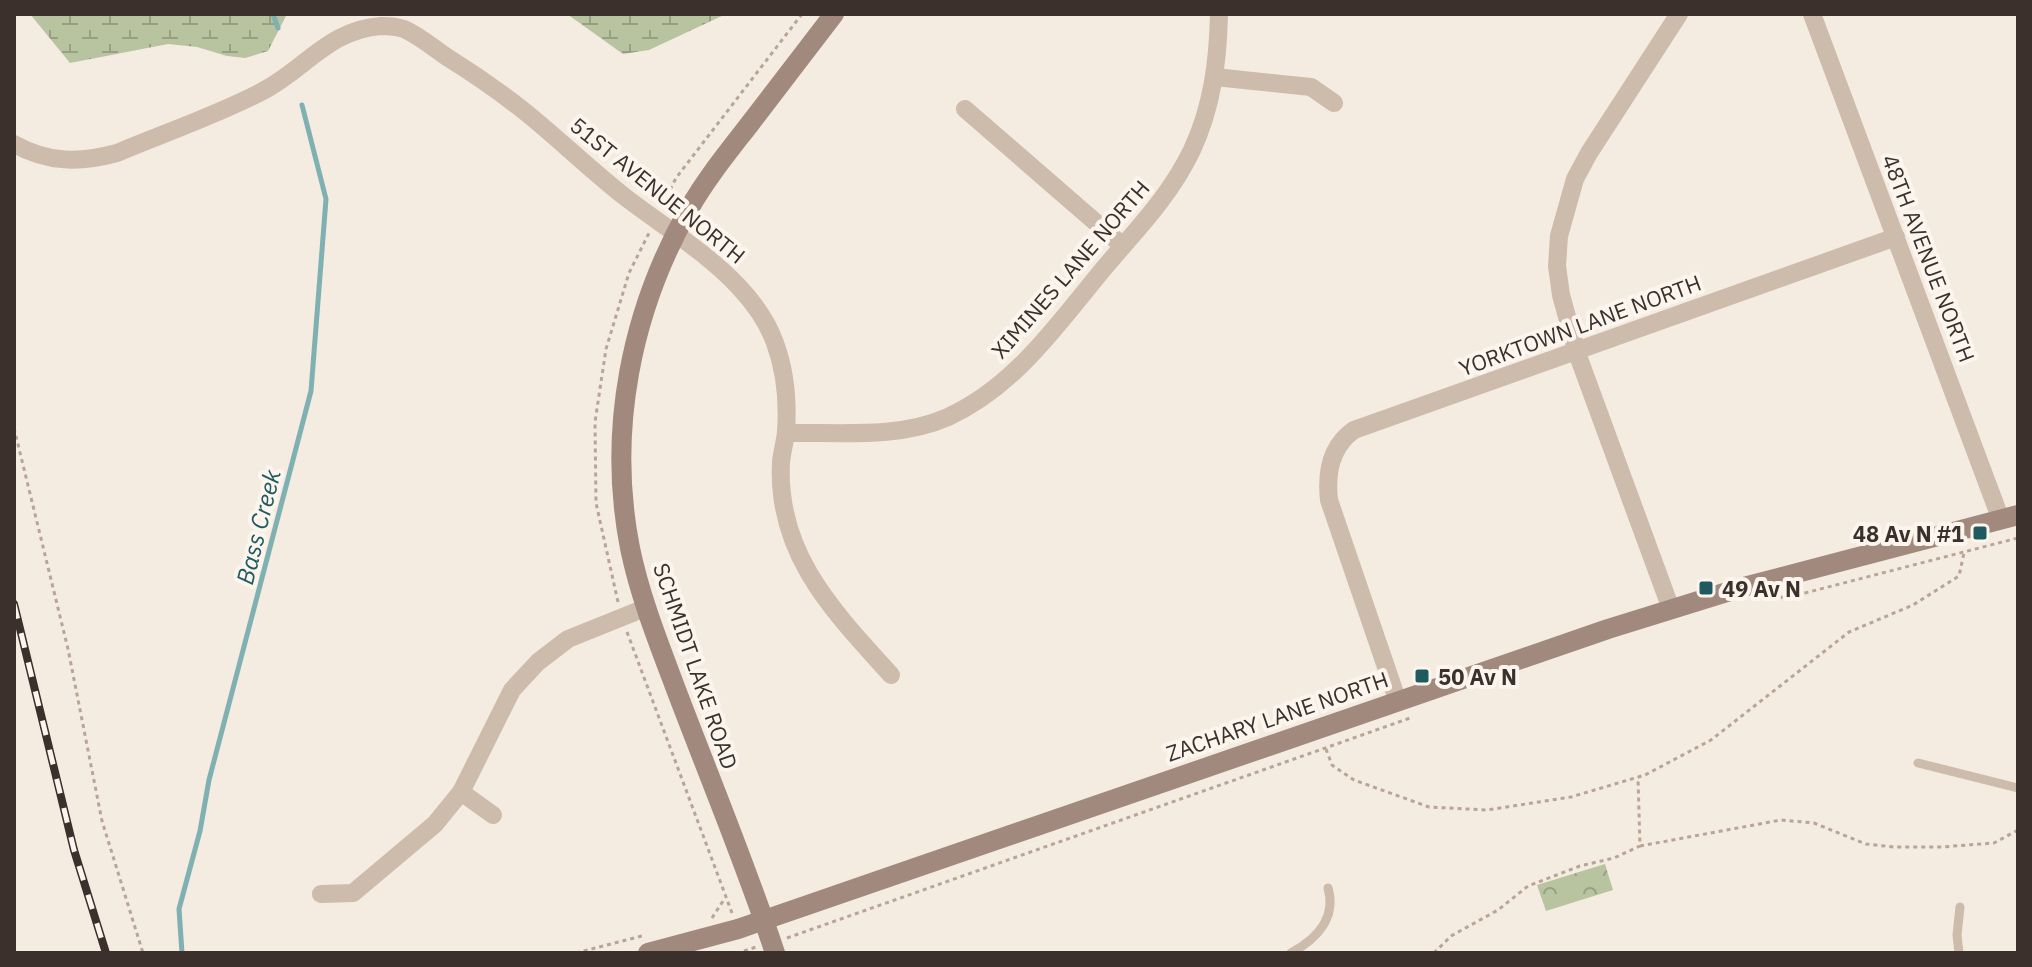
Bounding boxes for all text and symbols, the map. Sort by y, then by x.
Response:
street label: 51ST AVENUE NORTH [564,110,752,270]
street label: 48TH AVENUE NORTH [1876,150,1982,366]
street label: XIMINES LANE NORTH [985,174,1155,364]
street label: YORKTOWN LANE NORTH [1455,268,1705,382]
water label: Bass Creek [228,466,288,588]
place label: 48 Av N #1 [1853,519,1964,548]
marker: 48 Av N #1 [1971,524,1989,542]
street label: SCHMIDT LAKE ROAD [647,559,745,773]
place label: 49 Av N [1722,574,1801,603]
marker: 49 Av N [1697,579,1715,597]
place label: 50 Av N [1438,662,1517,691]
street label: ZACHARY LANE NORTH [1162,664,1392,768]
marker: 50 Av N [1413,667,1431,685]

